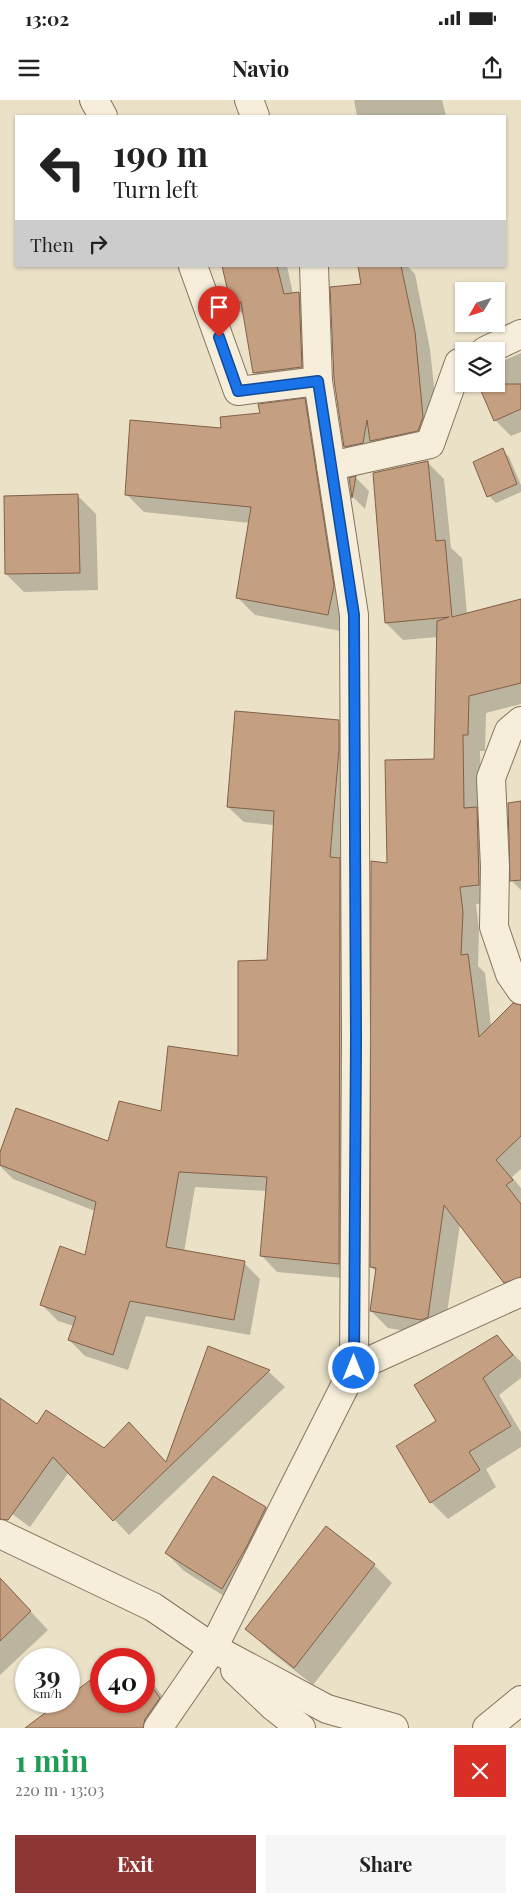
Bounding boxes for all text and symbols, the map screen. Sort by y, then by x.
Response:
text: 13:02 [25,5,69,31]
text: Navio [232,53,289,83]
icon: menu [15,54,43,82]
icon: share [478,54,506,82]
text: 190 m [113,129,208,176]
icon: left [30,135,95,200]
text: Turn left [113,174,198,204]
icon: right [84,230,112,258]
text: Then [30,231,74,257]
north arrow [455,282,505,332]
map controls [455,282,505,392]
pin [198,286,240,337]
icon: arrive [205,293,233,321]
button: layers [455,342,505,392]
position arrow [327,1341,379,1393]
speed limit sign: 40 [90,1648,155,1713]
text: 39 [34,1658,61,1691]
text: km/h [33,1685,62,1701]
text: 1 min [15,1740,89,1780]
button: close [454,1745,506,1797]
text: 220 m · 13:03 [15,1779,104,1800]
button: Exit [15,1835,256,1893]
button: Share [266,1835,506,1893]

